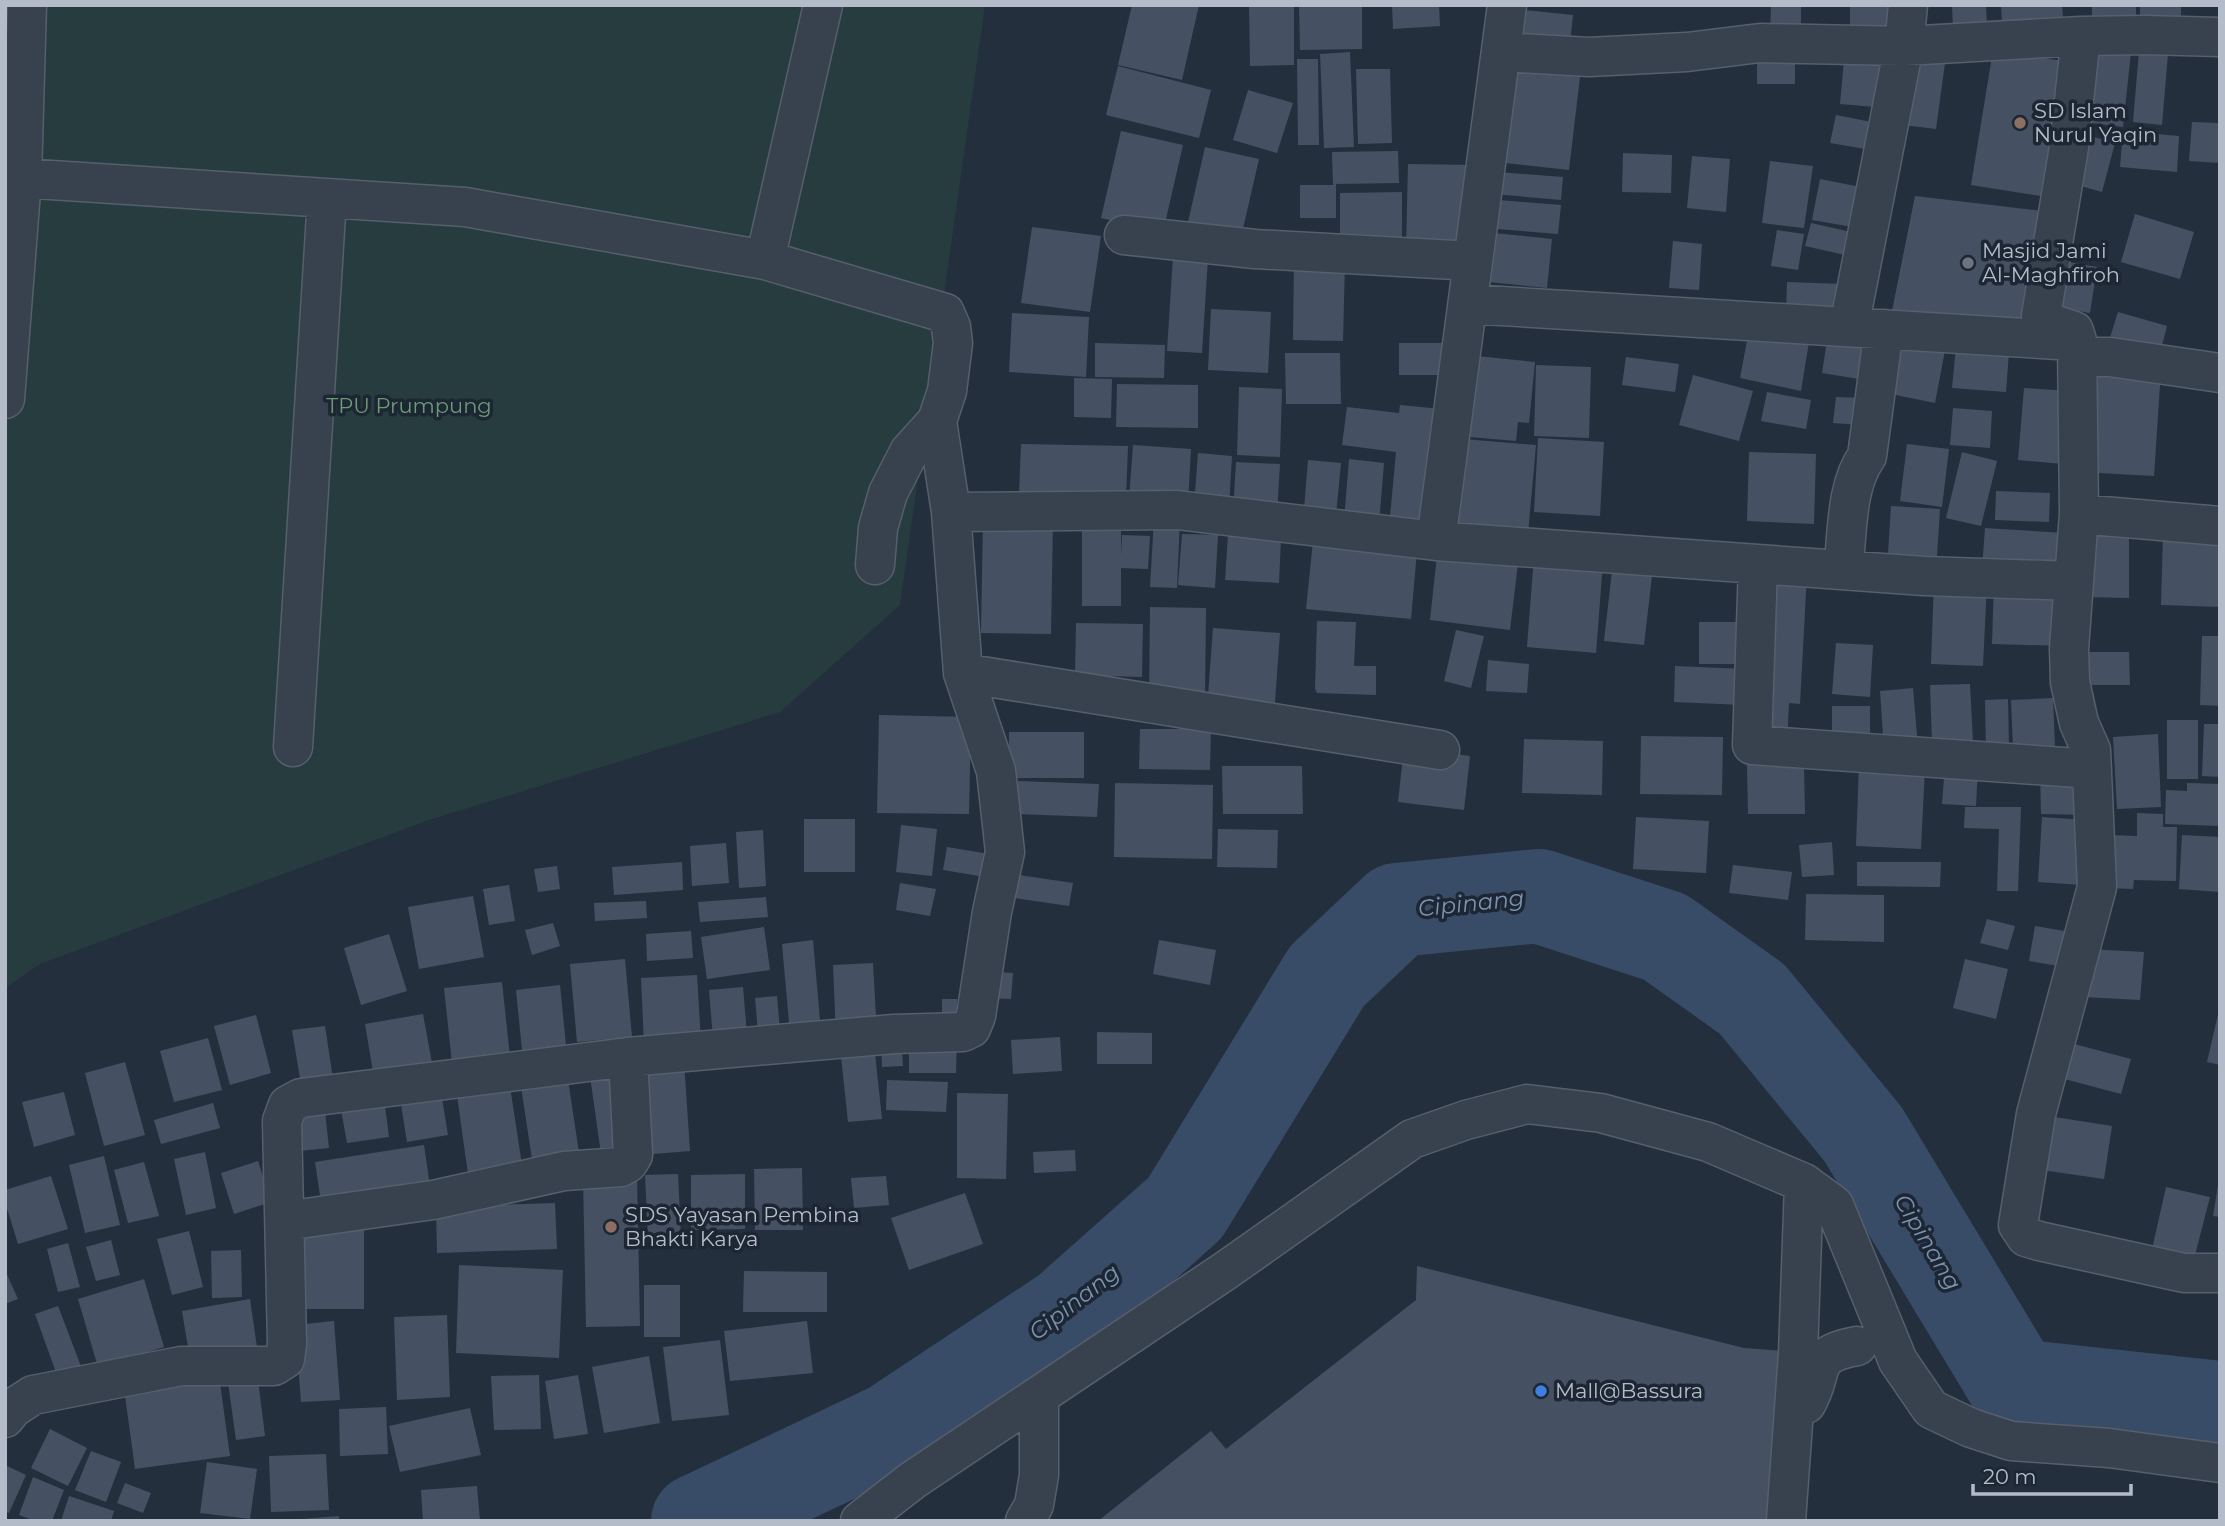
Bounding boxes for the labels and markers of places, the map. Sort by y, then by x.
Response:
place label: SD Islam Nurul Yaqin [2034,98,2157,147]
marker: SD Islam Nurul Yaqin [2012,115,2028,131]
place label: Masjid Jami Al-Maghfiroh [1982,238,2120,287]
marker: Masjid Jami Al-Maghfiroh [1960,255,1976,271]
place label: SDS Yayasan Pembina Bhakti Karya [625,1202,860,1251]
marker: SDS Yayasan Pembina Bhakti Karya [603,1219,619,1235]
place label: Mall@Bassura [1555,1378,1703,1403]
marker: Mall@Bassura [1533,1383,1549,1399]

